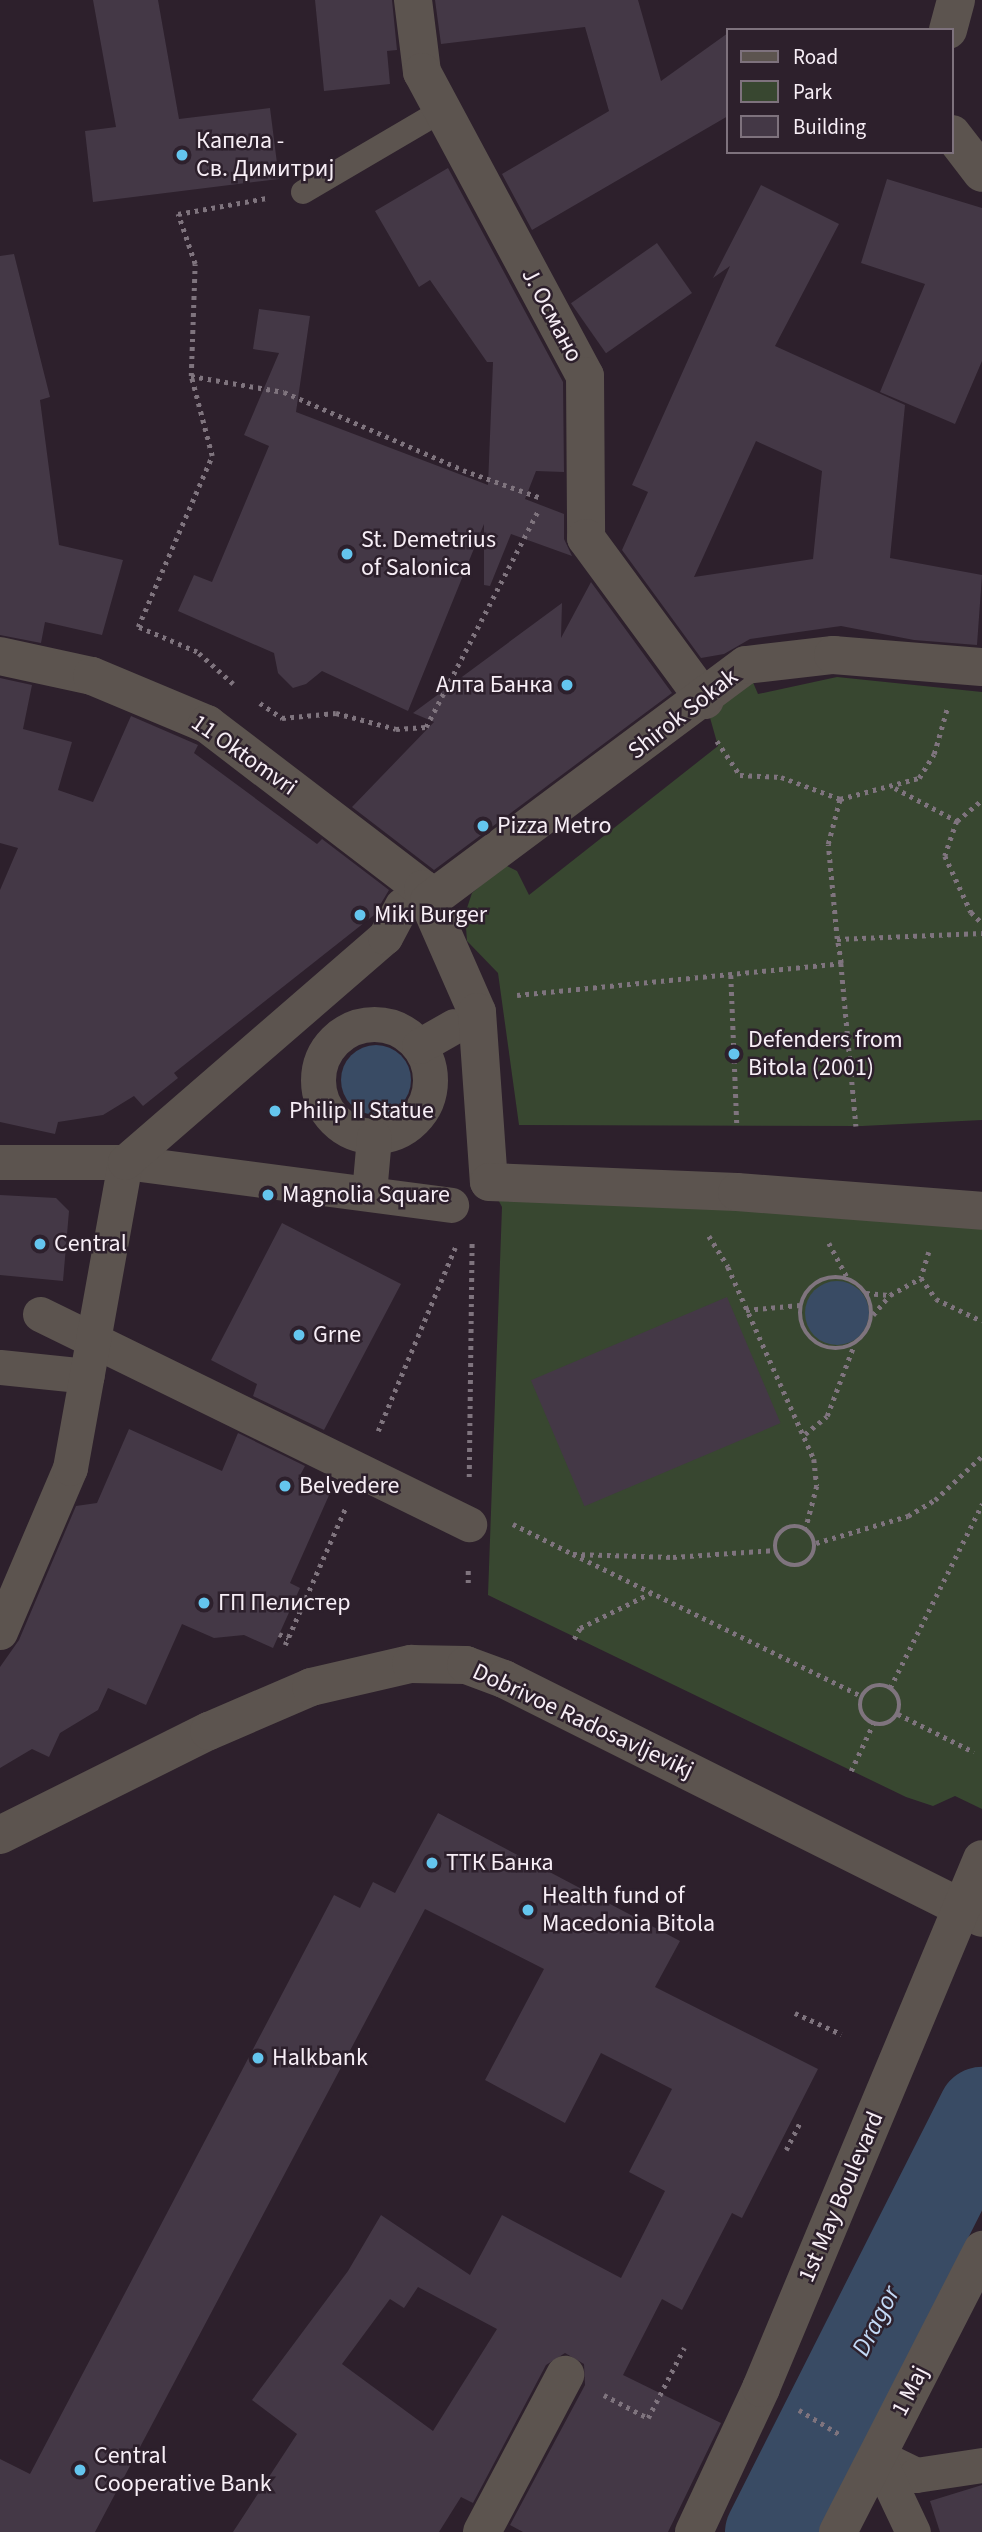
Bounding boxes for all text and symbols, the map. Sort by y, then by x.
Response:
legend [726,28,954,154]
text: Road [793,42,838,72]
text: Park [793,77,832,107]
text: Building [793,112,866,142]
place label: Капела - Св. Димитриј [196,127,334,183]
marker: Капела - Св. Димитриј [174,147,190,163]
street label: Ј. Османо [515,263,589,367]
place label: St. Demetrius of Salonica [361,526,496,582]
marker: St. Demetrius of Salonica [339,546,355,562]
street label: Shirok Sokak [623,662,743,766]
place label: Алта Банка [436,671,553,699]
marker: Алта Банка [559,677,575,693]
street label: 11 Oktomvri [186,708,302,802]
place label: Pizza Metro [497,812,612,840]
marker: Pizza Metro [475,818,491,834]
place label: Miki Burger [374,901,487,929]
marker: Miki Burger [352,907,368,923]
place label: Defenders from Bitola (2001) [748,1026,903,1082]
marker: Defenders from Bitola (2001) [726,1046,742,1062]
place label: Philip II Statue [289,1097,434,1125]
marker: Philip II Statue [267,1103,283,1119]
place label: Magnolia Square [282,1181,450,1209]
marker: Magnolia Square [260,1187,276,1203]
place label: Central [54,1230,127,1258]
marker: Central [32,1236,48,1252]
place label: Grne [313,1321,361,1349]
marker: Grne [291,1327,307,1343]
place label: Belvedere [299,1472,399,1500]
marker: Belvedere [277,1478,293,1494]
place label: ГП Пелистер [218,1589,351,1617]
marker: ГП Пелистер [196,1595,212,1611]
street label: Dobrivoe Radosavljevikj [468,1657,698,1785]
place label: ТТК Банка [446,1849,554,1877]
marker: ТТК Банка [424,1855,440,1871]
place label: Health fund of Macedonia Bitola [542,1882,715,1938]
marker: Health fund of Macedonia Bitola [520,1902,536,1918]
place label: Halkbank [272,2044,368,2072]
marker: Halkbank [250,2050,266,2066]
street label: 1st May Boulevard [792,2107,890,2287]
water label: Dragor [845,2281,907,2361]
street label: 1 Maj [885,2361,935,2421]
place label: Central Cooperative Bank [94,2442,272,2498]
marker: Central Cooperative Bank [72,2462,88,2478]

